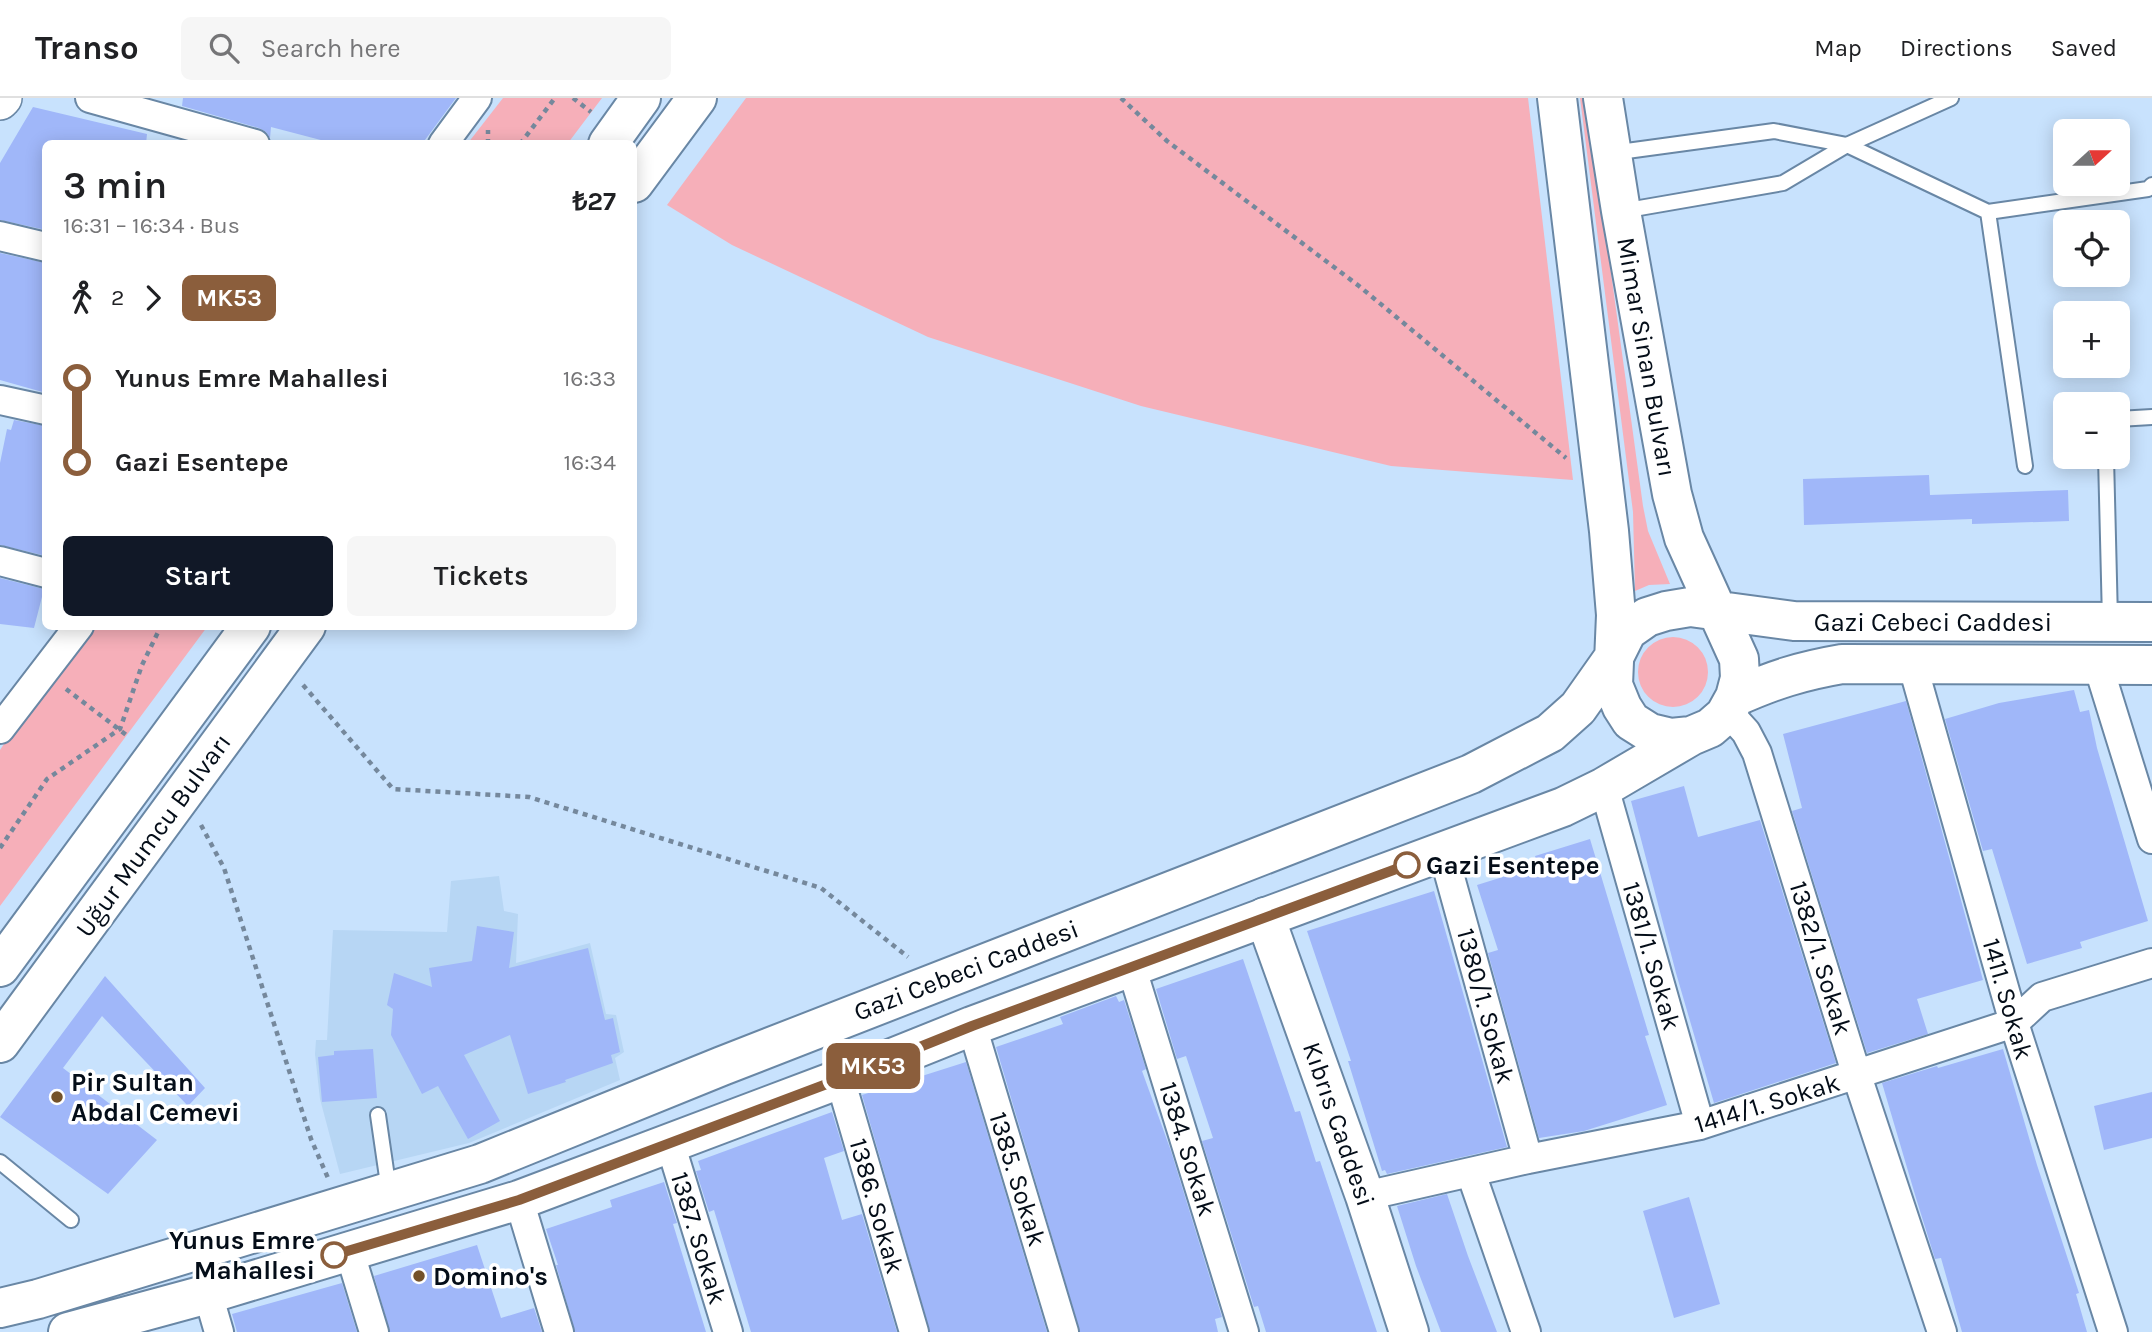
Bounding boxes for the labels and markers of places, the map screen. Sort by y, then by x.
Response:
place label: Gazi Esentepe [1426,850,1599,881]
marker: Gazi Esentepe [1394,852,1420,878]
place label: Pir Sultan Abdal Cemevi [71,1067,240,1128]
marker: Pir Sultan Abdal Cemevi [49,1089,65,1105]
place label: Yunus Emre Mahallesi [169,1225,315,1286]
marker: Yunus Emre Mahallesi [321,1242,347,1268]
place label: Domino's [433,1261,548,1292]
marker: Domino's [411,1268,427,1284]

